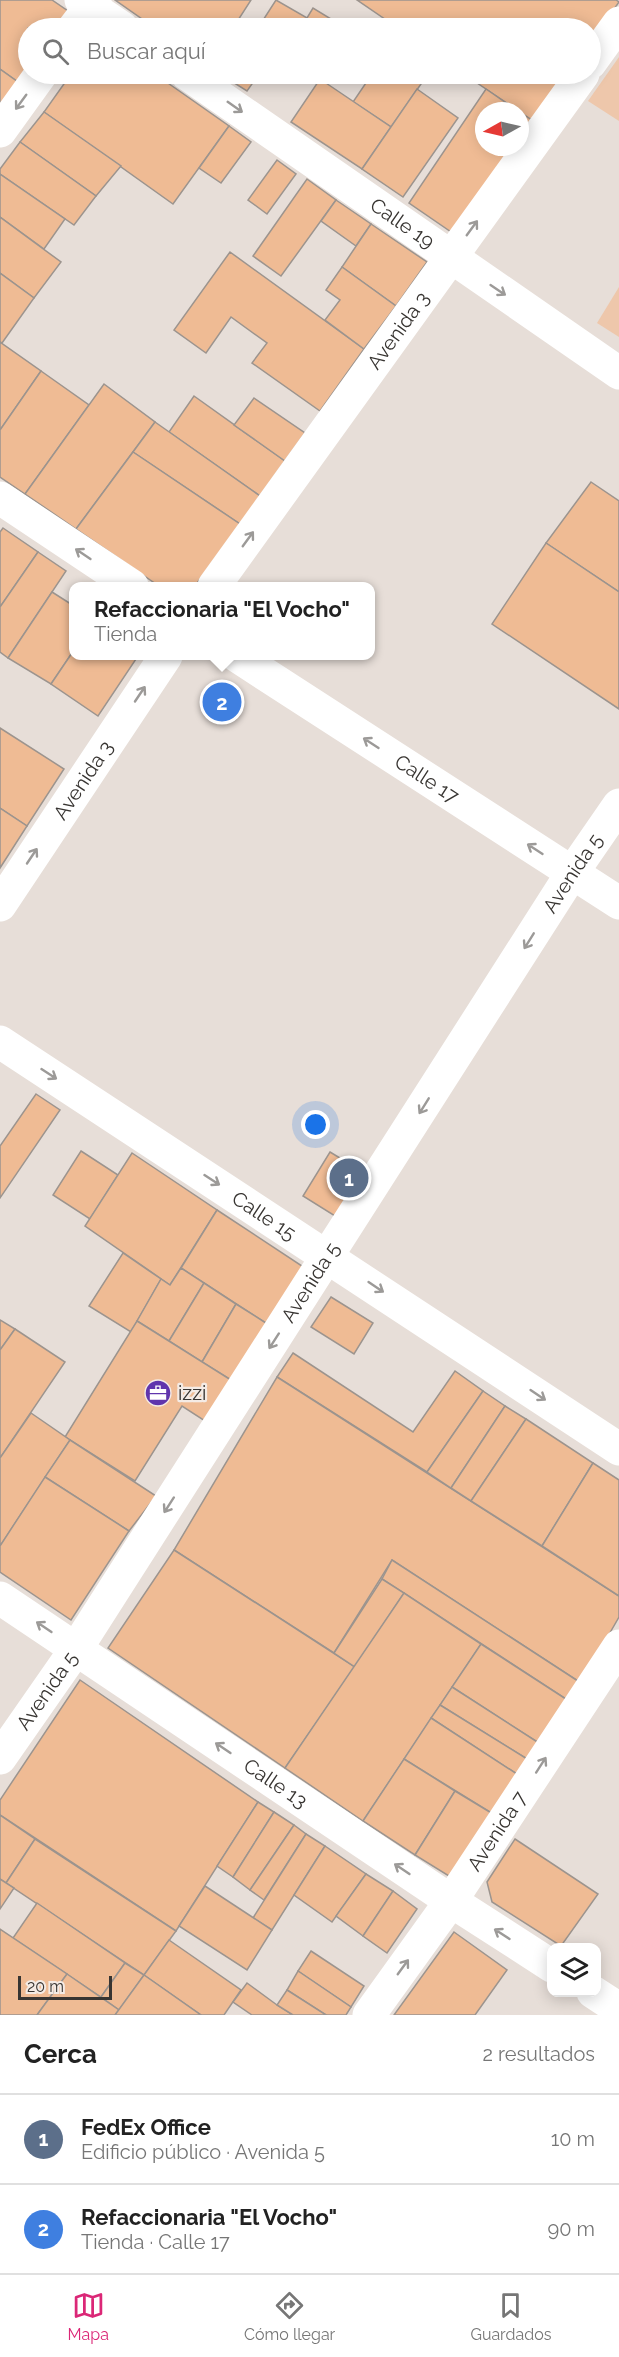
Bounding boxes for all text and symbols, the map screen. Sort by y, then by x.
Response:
search box [18,18,601,84]
icon: search [39,35,72,68]
text: Buscar aquí [87,38,206,64]
one-way arrow [15,94,28,110]
one-way arrow [226,101,242,113]
north arrow [475,102,529,156]
street label: Calle 19 [366,193,439,254]
one-way arrow [466,220,479,236]
one-way arrow [489,284,506,296]
street label: Avenida 3 [362,287,434,374]
one-way arrow [242,532,254,548]
one-way arrow [76,548,92,560]
popup [69,582,375,660]
text: Refaccionaria "El Vocho" [94,596,350,622]
text: Tienda [94,622,157,646]
pin: 2 [202,680,242,724]
one-way arrow [134,685,147,702]
street label: Avenida 3 [48,736,118,824]
one-way arrow [363,736,380,748]
street label: Calle 17 [390,749,464,808]
street label: Avenida 5 [538,829,608,917]
one-way arrow [527,843,543,855]
one-way arrow [27,848,39,865]
one-way arrow [522,932,534,949]
one-way arrow [40,1068,57,1080]
one-way arrow [418,1097,430,1114]
your location [301,1110,330,1139]
pin: 1 [330,1156,368,1200]
one-way arrow [204,1174,221,1187]
street label: Calle 15 [227,1186,301,1245]
street label: Avenida 5 [276,1238,345,1327]
one-way arrow [367,1281,383,1293]
one-way arrow [268,1332,280,1349]
office icon: izzi [143,1378,173,1408]
place label: izzi [178,1381,206,1405]
one-way arrow [529,1389,546,1401]
one-way arrow [163,1496,175,1513]
one-way arrow [36,1621,53,1633]
street label: Avenida 5 [11,1647,83,1735]
one-way arrow [215,1742,232,1754]
street label: Calle 13 [239,1753,312,1813]
one-way arrow [535,1757,547,1774]
street label: Avenida 7 [462,1787,532,1875]
one-way arrow [394,1863,411,1875]
one-way arrow [494,1928,511,1940]
map controls [547,1943,601,1997]
button: layers [547,1943,601,1997]
one-way arrow [397,1960,410,1976]
scale bar [18,1973,112,2000]
text: 20 m [27,1977,64,1996]
text: Cerca [24,2039,97,2069]
text: 2 resultados [482,2042,595,2066]
text: FedEx Office [81,2114,211,2140]
text: 1 [39,2127,48,2151]
text: 10 m [551,2127,595,2151]
text: Edificio público · Avenida 5 [81,2140,325,2164]
text: Refaccionaria "El Vocho" [81,2204,337,2230]
text: 2 [38,2217,49,2241]
text: 90 m [548,2217,595,2241]
text: Tienda · Calle 17 [81,2230,230,2254]
tab: Mapa [68,2289,109,2344]
tab: Cómo llegar [244,2289,335,2344]
tab: Guardados [470,2289,551,2344]

